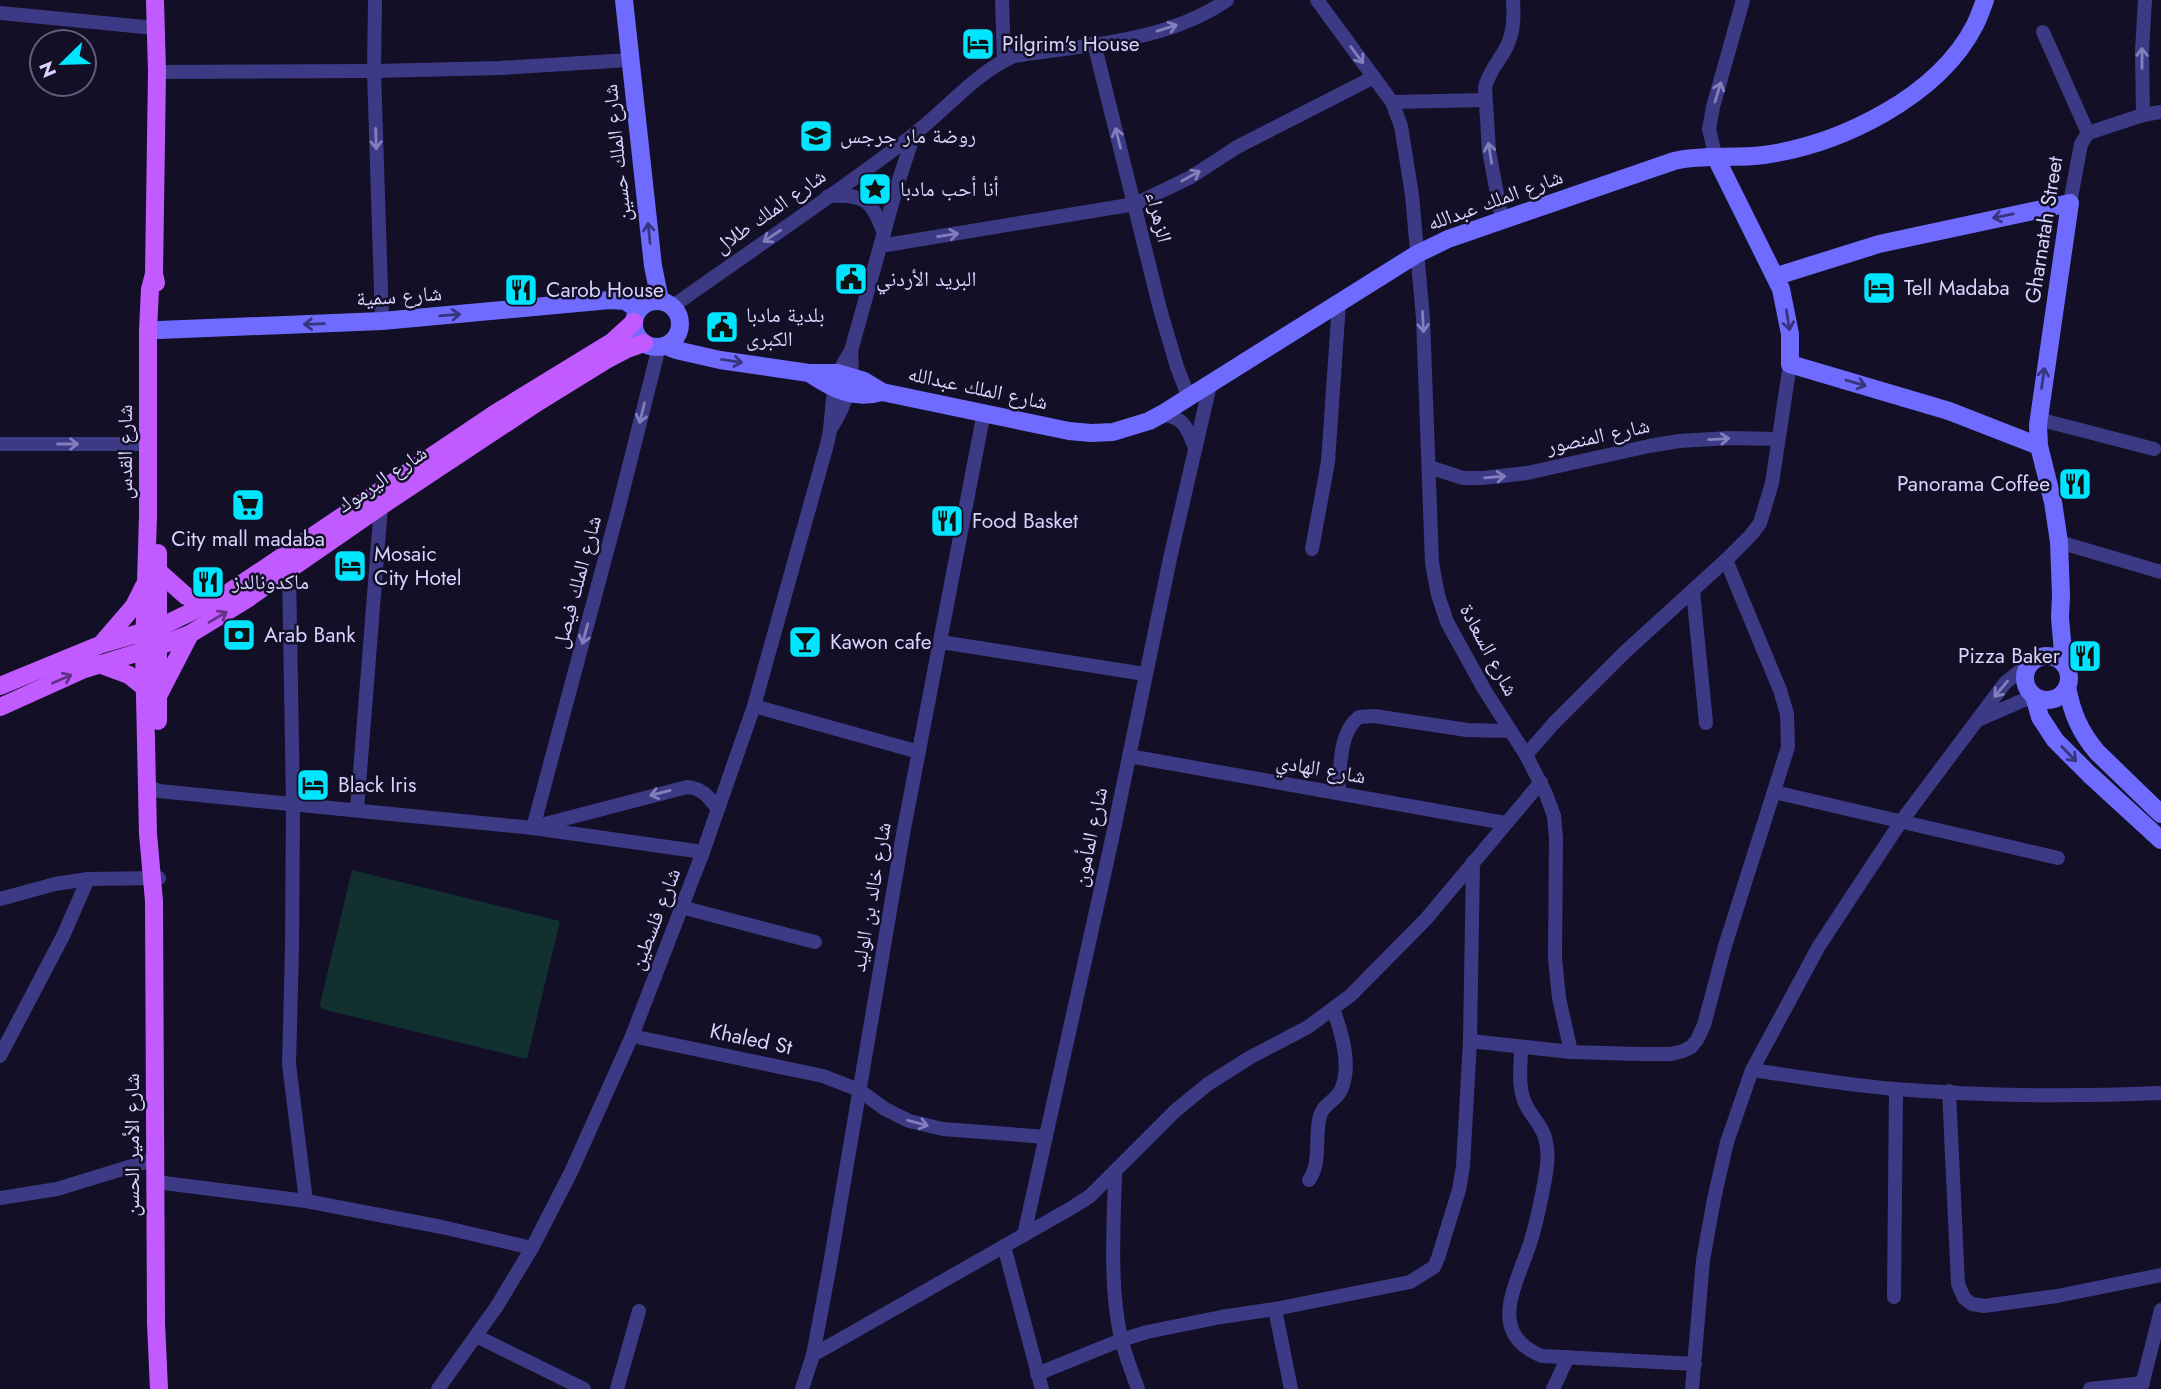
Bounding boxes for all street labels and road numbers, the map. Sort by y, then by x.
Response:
street label: شارع الملك حسين [595,83,639,223]
street label: Gharnatah Street [2018,154,2070,306]
street label: شارع الملك طلال [708,161,832,261]
street label: شارع الملك عبدالله [1423,162,1567,238]
street label: الزهراء [1138,188,1180,246]
street label: شارع سمية [355,278,443,314]
street label: شارع الملك عبدالله [905,359,1051,417]
street label: شارع القدس [110,404,140,500]
street label: شارع المنصور [1543,410,1652,462]
street label: شارع اليرموك [331,438,433,520]
street label: شارع الملك فيصل [545,512,609,652]
street label: شارع السعادة [1452,598,1526,702]
street label: شارع الهادي [1274,746,1368,793]
street label: شارع المأمون [1065,784,1115,890]
street label: شارع خالد بن الوليد [843,820,899,974]
street label: شارع فلسطين [622,864,688,974]
street label: Khaled St [707,1016,795,1062]
street label: شارع الأمير الحسن [117,1073,147,1217]

